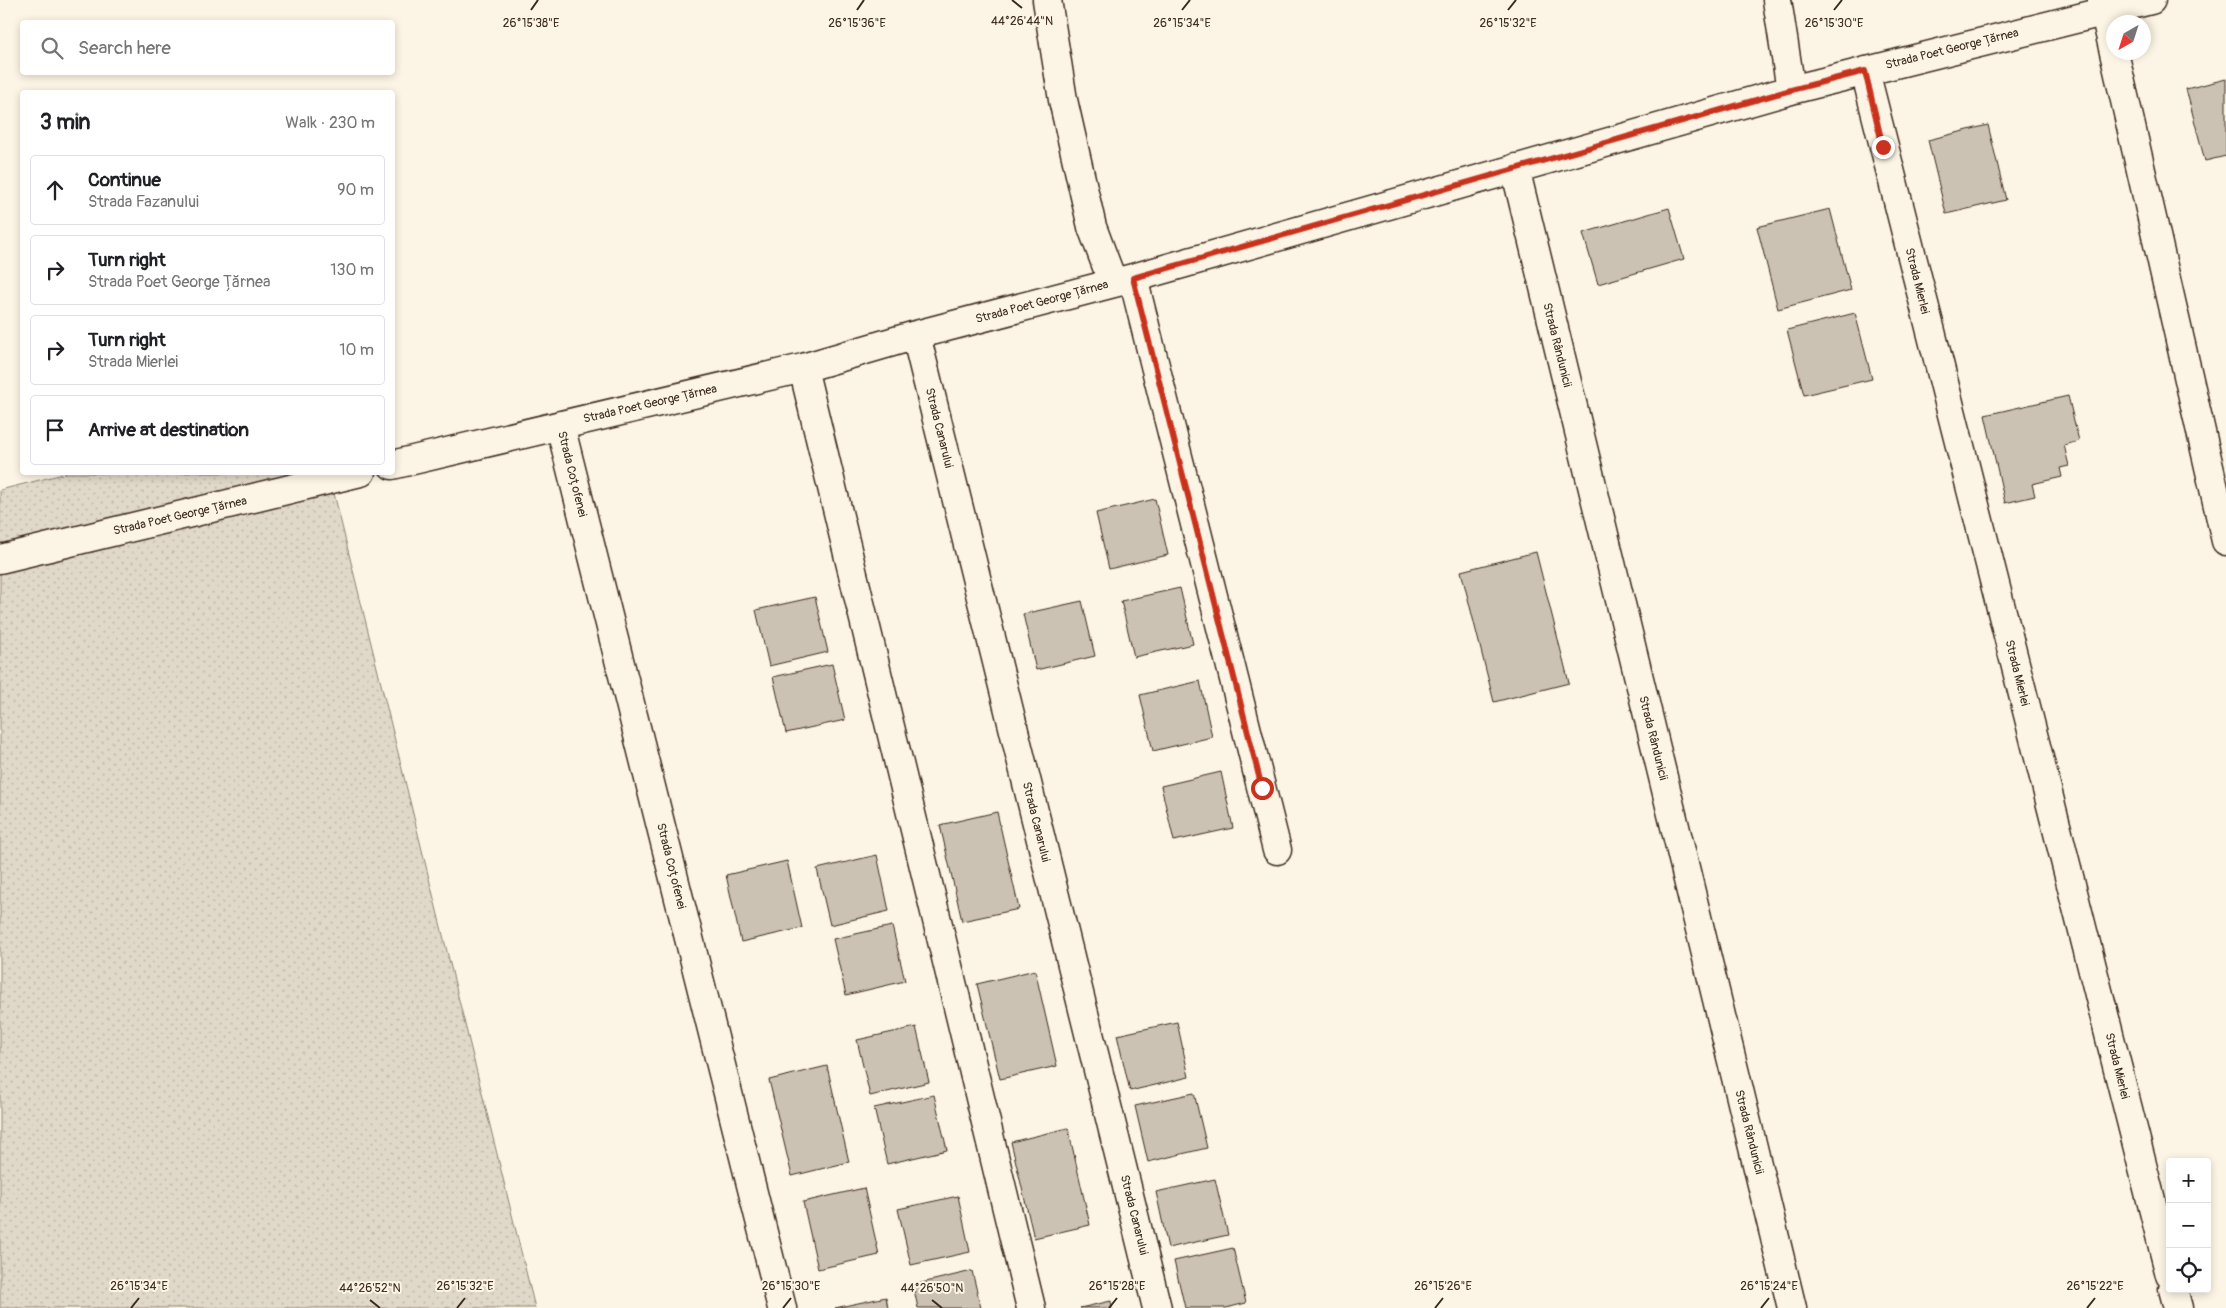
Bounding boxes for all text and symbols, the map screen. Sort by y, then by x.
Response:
text: 44°26'44"N [991,14,1053,29]
north arrow [2106,15,2151,60]
text: 26°15'38"E [503,16,559,31]
text: 26°15'36"E [828,16,886,31]
text: 26°15'34"E [1153,16,1211,31]
text: 26°15'32"E [1479,16,1537,31]
text: 26°15'30"E [1805,16,1863,31]
search box [20,20,395,75]
street label: Strada Poet George Țărnea [1884,25,2021,73]
icon: search [38,34,66,62]
text: Search here [78,36,171,60]
text: 3 min [40,109,90,136]
text: Walk · 230 m [285,113,375,133]
route end [1872,136,1895,159]
text: Continue [88,168,161,192]
icon: ahead [41,176,69,204]
text: 90 m [337,180,374,200]
text: Strada Fazanului [88,192,199,212]
street label: Strada Mierlei [1902,246,1932,316]
text: Turn right [88,248,166,272]
icon: right [41,256,69,284]
text: 130 m [330,260,374,280]
text: Strada Poet George Țărnea [88,272,270,292]
street label: Strada Poet George Țărnea [974,277,1110,327]
street label: Strada Rândunicii [1539,301,1575,389]
text: Turn right [88,328,166,352]
icon: right [41,336,69,364]
text: 10 m [339,340,374,360]
text: Strada Mierlei [88,352,178,372]
street label: Strada Poet George Țărnea [582,381,719,427]
street label: Strada Canarului [922,386,956,470]
icon: arrive [41,416,69,444]
text: Arrive at destination [88,418,249,442]
street label: Strada Coțofenei [554,430,590,518]
street label: Strada Poet George Țărnea [112,493,249,539]
street label: Strada Mierlei [2002,638,2032,708]
street label: Strada Rândunicii [1635,694,1671,782]
route start [1251,777,1274,800]
street label: Strada Canarului [1019,780,1053,864]
street label: Strada Coțofenei [653,822,689,910]
street label: Strada Mierlei [2102,1031,2132,1101]
street label: Strada Rândunicii [1731,1088,1767,1176]
map controls [2166,1158,2211,1293]
button: + [2166,1158,2211,1203]
street label: Strada Canarului [1117,1173,1151,1257]
button: − [2166,1203,2211,1248]
button: locate [2166,1248,2211,1293]
text: 26°15'34"E [110,1279,168,1294]
text: 26°15'32"E [436,1279,494,1294]
text: 26°15'30"E [762,1279,820,1294]
text: 26°15'28"E [1089,1279,1145,1294]
text: 26°15'26"E [1414,1279,1472,1294]
text: 26°15'24"E [1740,1279,1798,1294]
text: 26°15'22"E [2066,1279,2124,1294]
text: 44°26'52"N [339,1281,401,1296]
text: 44°26'50"N [901,1281,963,1296]

